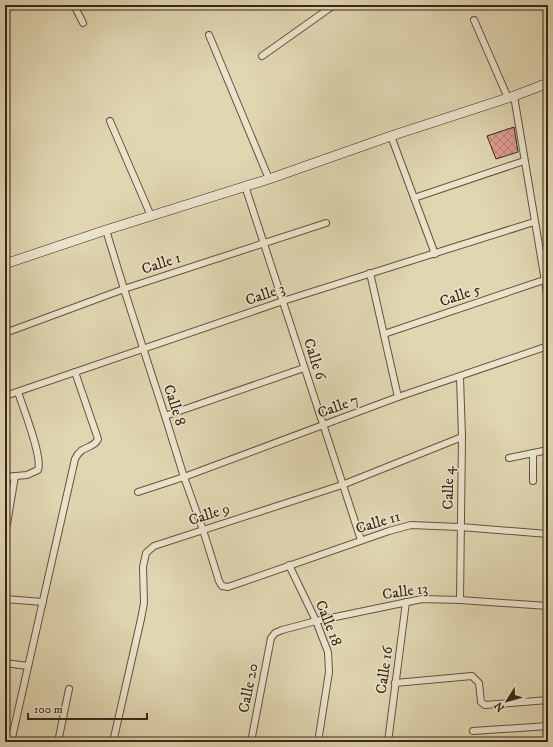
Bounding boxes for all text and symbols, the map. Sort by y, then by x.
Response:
street label: Calle 1 [139,248,183,279]
street label: Calle 3 [243,279,287,310]
street label: Calle 5 [437,279,484,311]
street label: Calle 6 [299,336,330,383]
street label: Calle 8 [159,382,190,428]
street label: Calle 7 [315,390,362,423]
street label: Calle 4 [439,466,458,510]
street label: Calle 9 [186,499,232,530]
street label: Calle 11 [353,507,403,538]
street label: Calle 13 [381,579,429,604]
street label: Calle 18 [311,597,346,649]
street label: Calle 16 [372,644,397,695]
street label: Calle 20 [234,662,263,715]
north arrow [487,681,527,721]
scale bar [28,695,147,721]
text: N [492,699,508,714]
text: 100 m [34,702,63,717]

